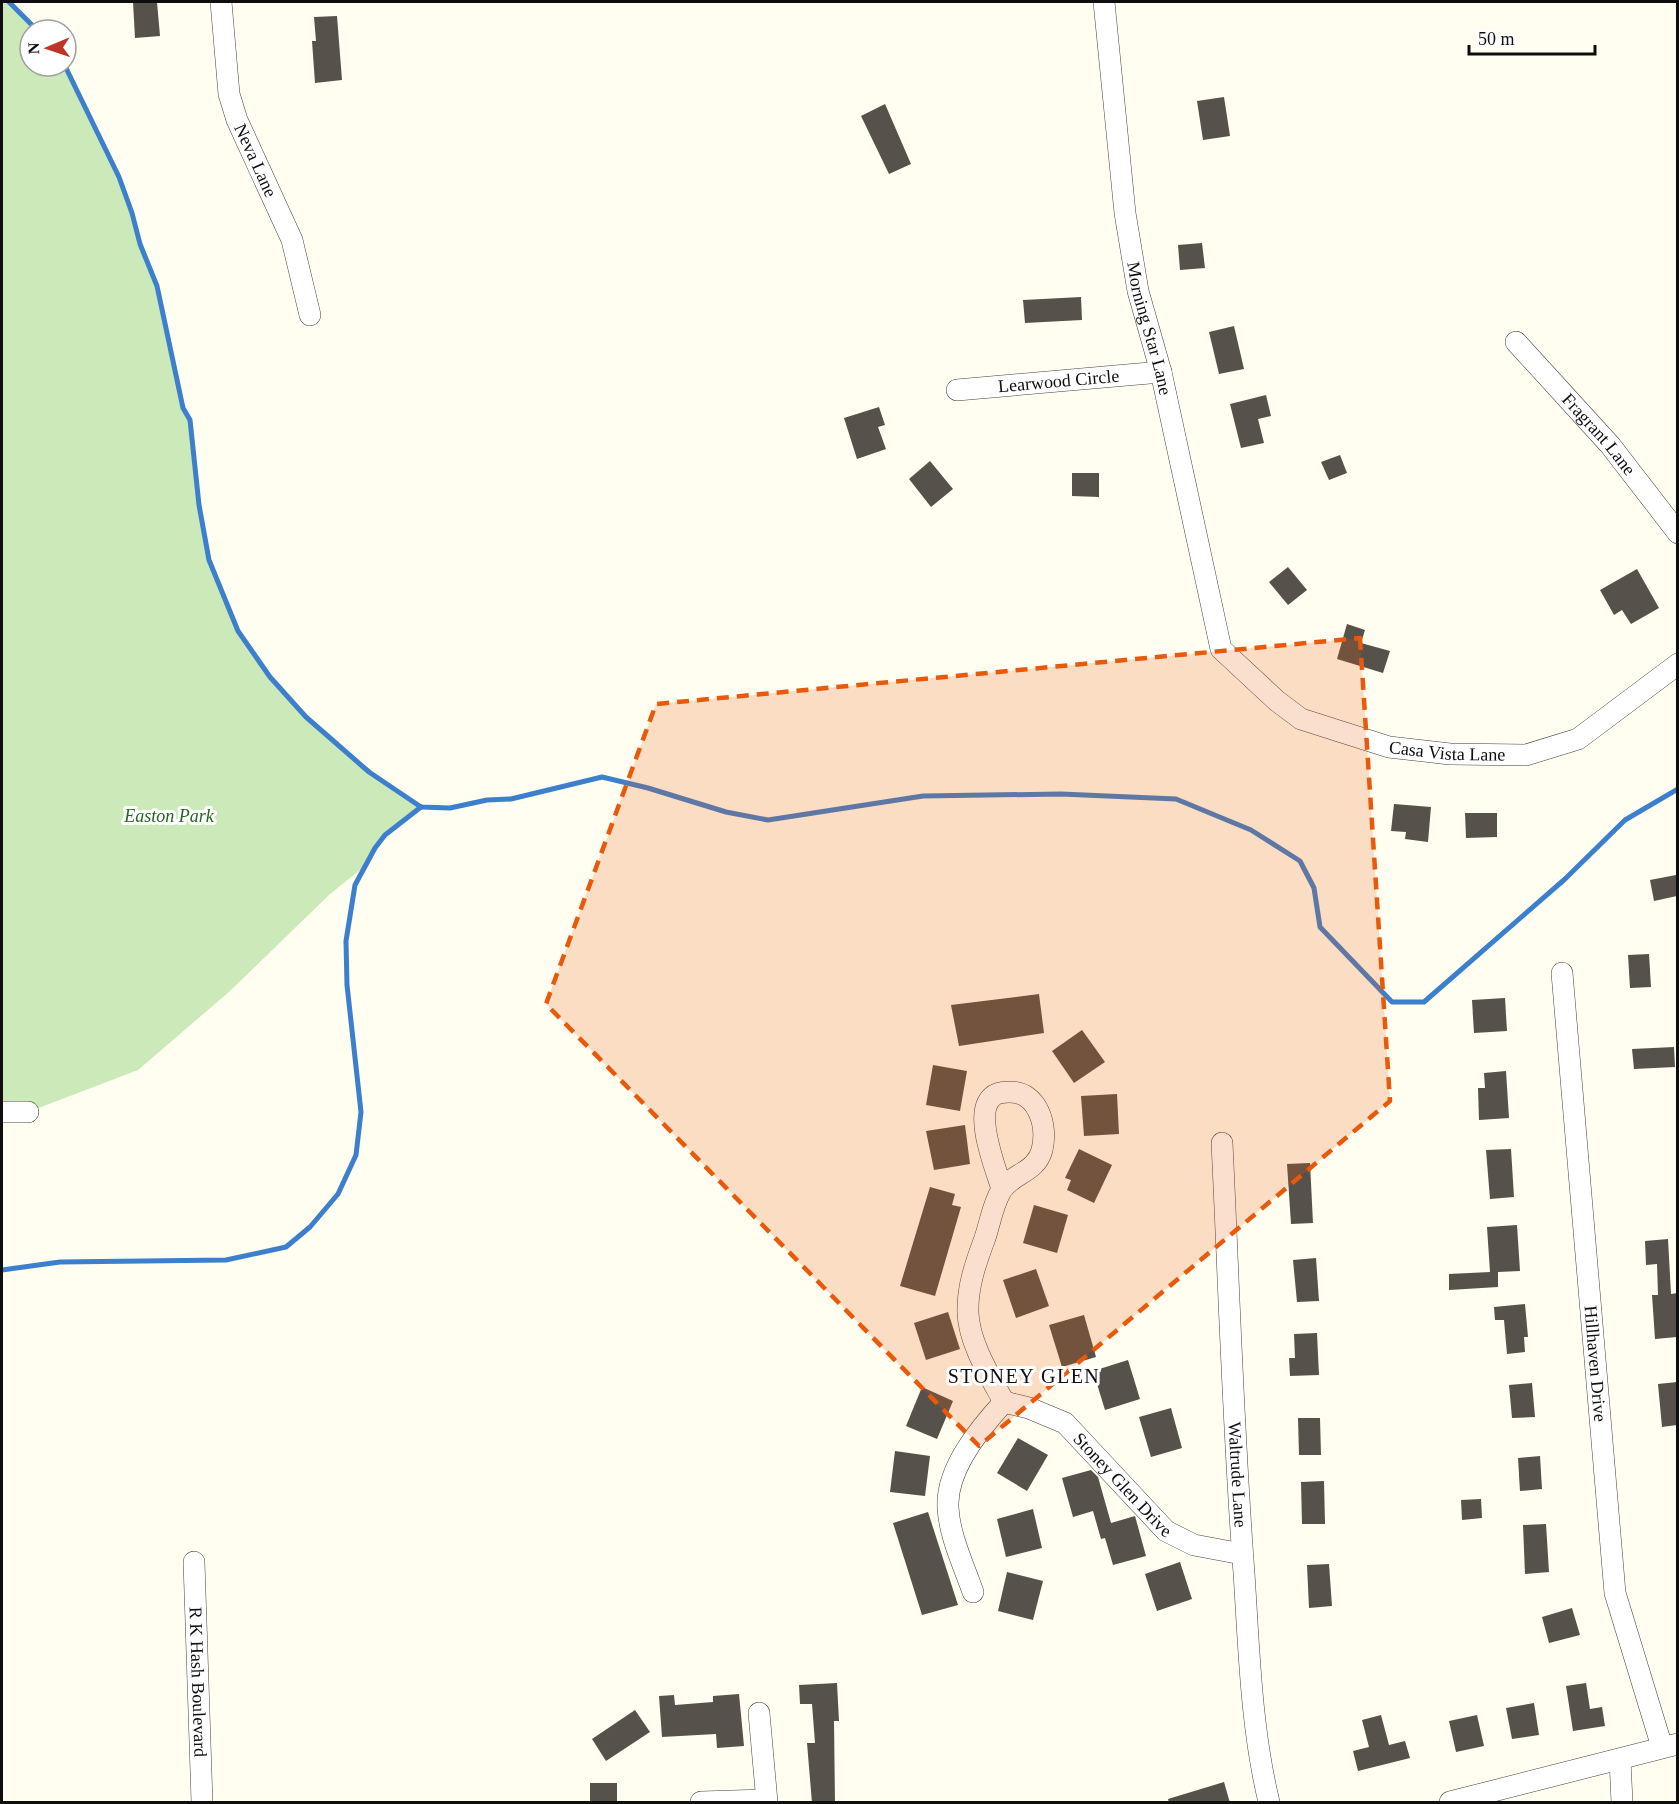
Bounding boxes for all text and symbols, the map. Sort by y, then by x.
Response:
north arrow [18,18,78,78]
scale bar [1469,18,1595,56]
text: 50 m [1478,29,1515,49]
text: N [25,42,42,55]
street label: Neva Lane [230,121,281,200]
street label: Morning Star Lane [1123,260,1176,397]
street label: Learwood Circle [997,366,1120,396]
street label: Fragrant Lane [1558,389,1640,479]
street label: Casa Vista Lane [1388,737,1506,765]
park label: Easton Park [123,806,215,826]
street label: Hillhaven Drive [1580,1305,1610,1422]
district label: STONEY GLEN [948,1365,1100,1387]
street label: Waltrude Lane [1225,1421,1251,1528]
street label: Stoney Glen Drive [1069,1429,1174,1542]
street label: R K Hash Boulevard [185,1606,211,1758]

